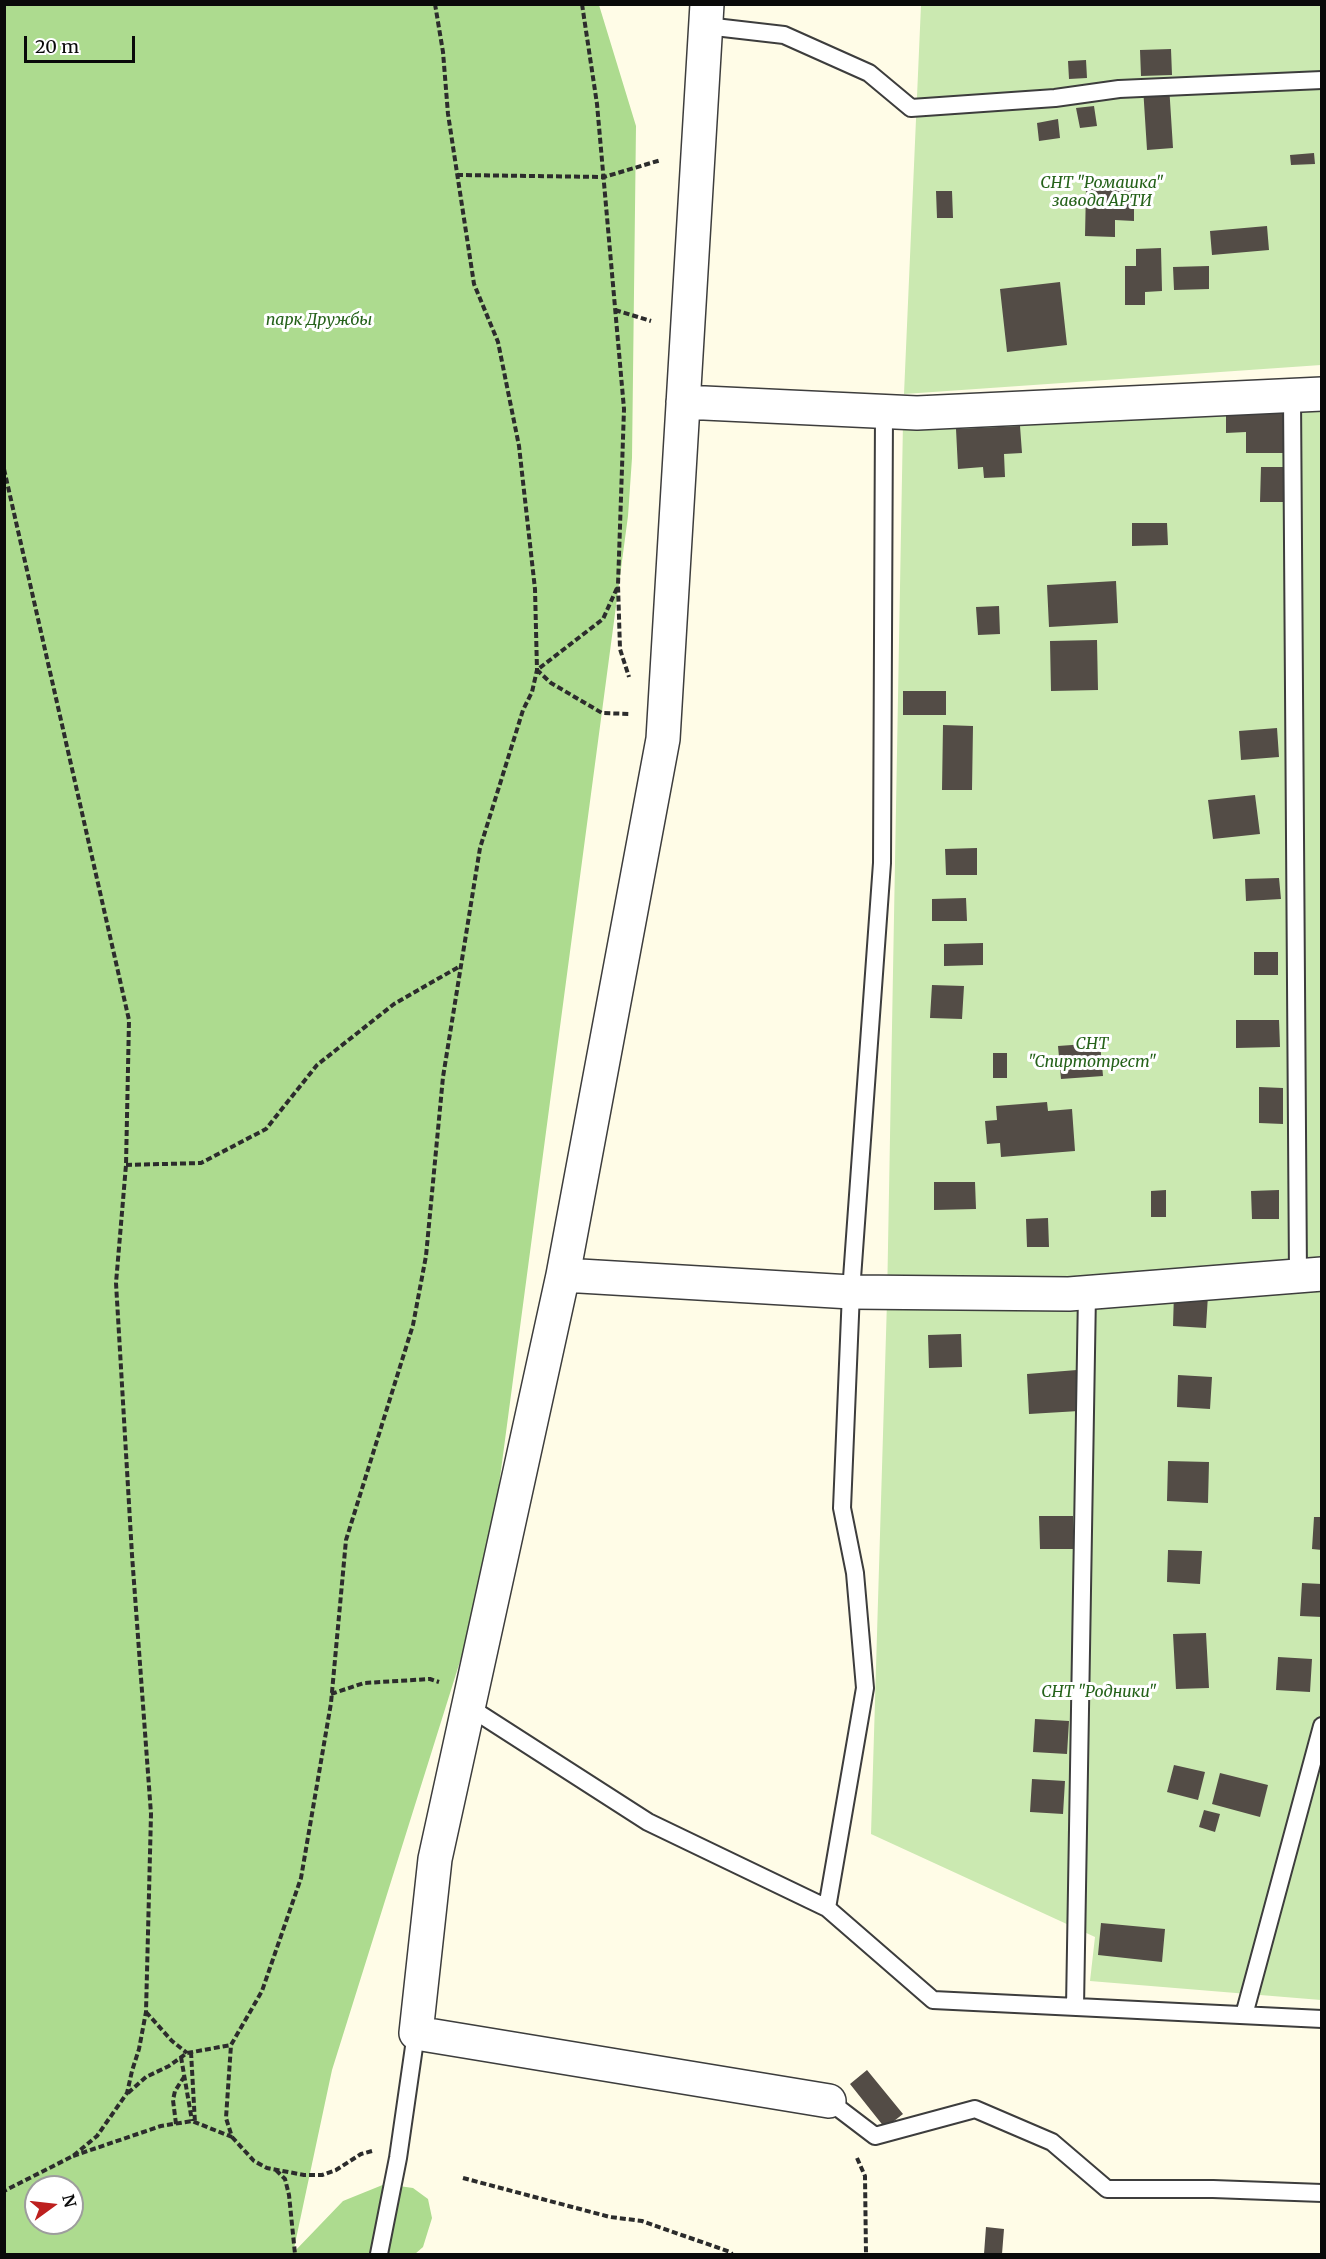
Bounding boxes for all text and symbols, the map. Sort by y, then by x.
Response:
scale bar [27,24,138,62]
text: 20 m [35,35,79,58]
park label: СНТ "Ромашка" завода АРТИ [1040,173,1164,211]
park label: парк Дружбы [266,310,372,330]
park label: СНТ "Спиртотрест" [1028,1034,1156,1072]
park label: СНТ "Родники" [1041,1682,1157,1702]
north arrow [24,2175,84,2235]
text: N [58,2192,81,2210]

